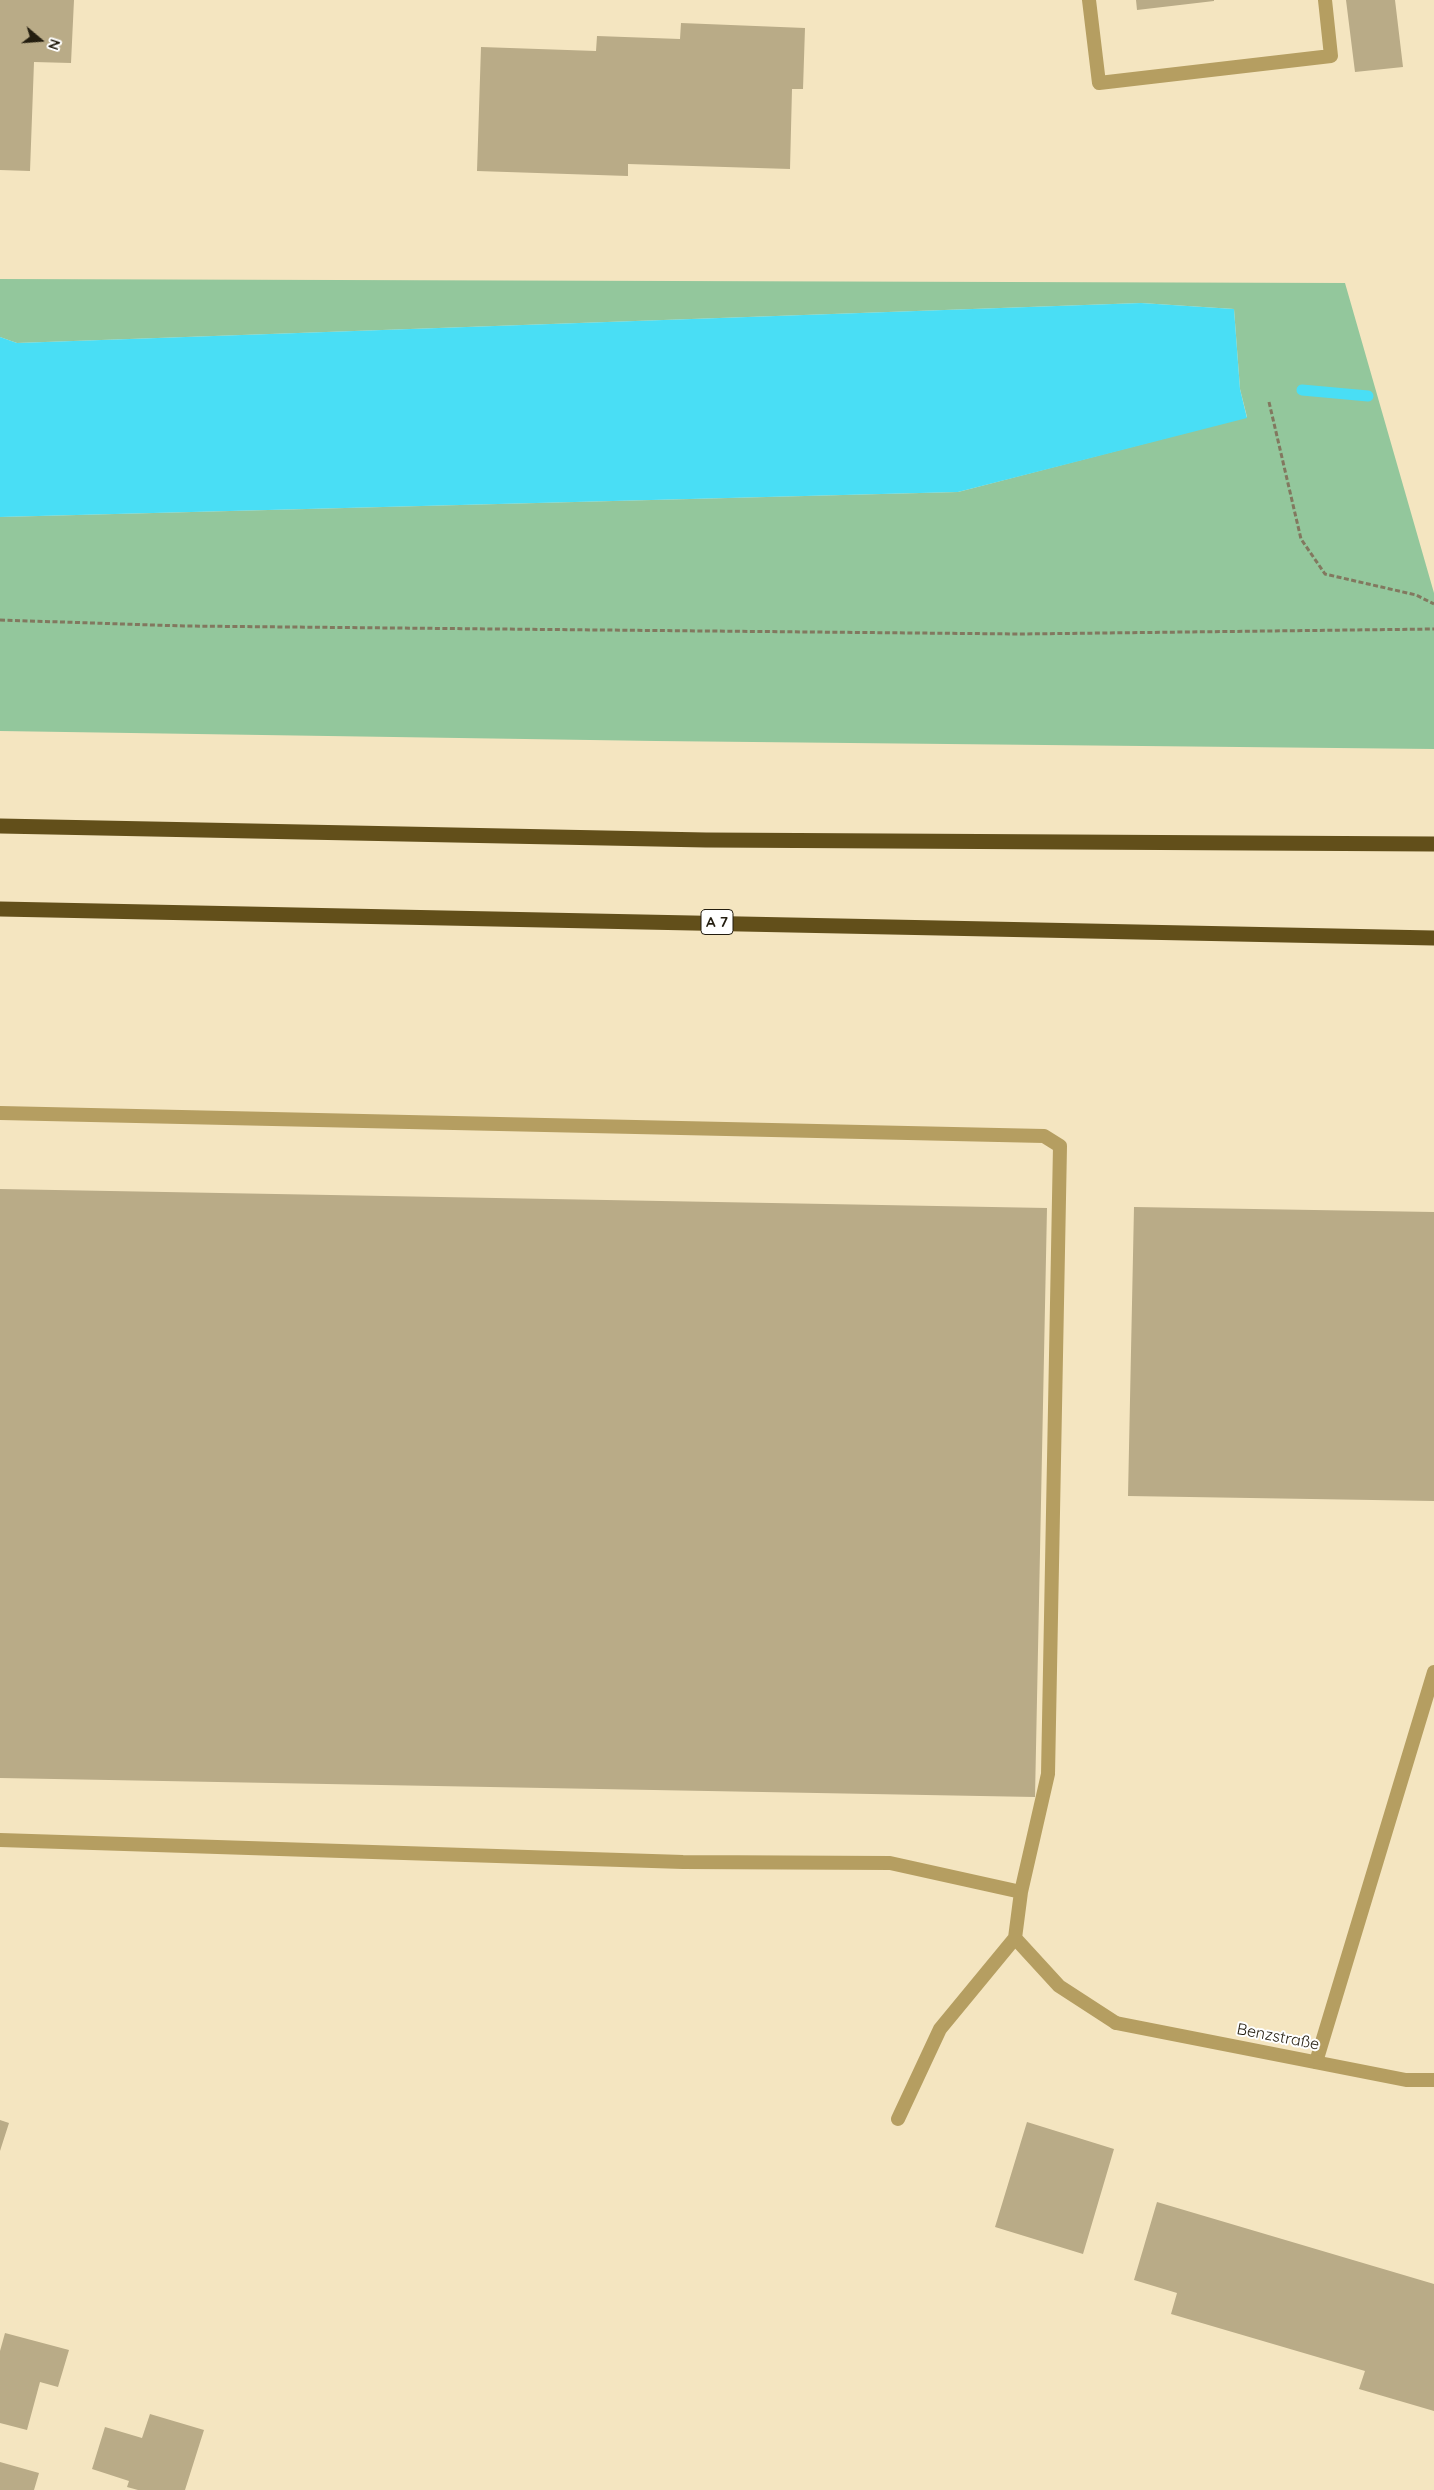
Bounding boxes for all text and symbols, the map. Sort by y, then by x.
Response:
north arrow [15,15,65,65]
text: N [44,37,64,52]
road number: A 7 [701,910,733,934]
street label: Benzstraße [1235,2020,1321,2054]

